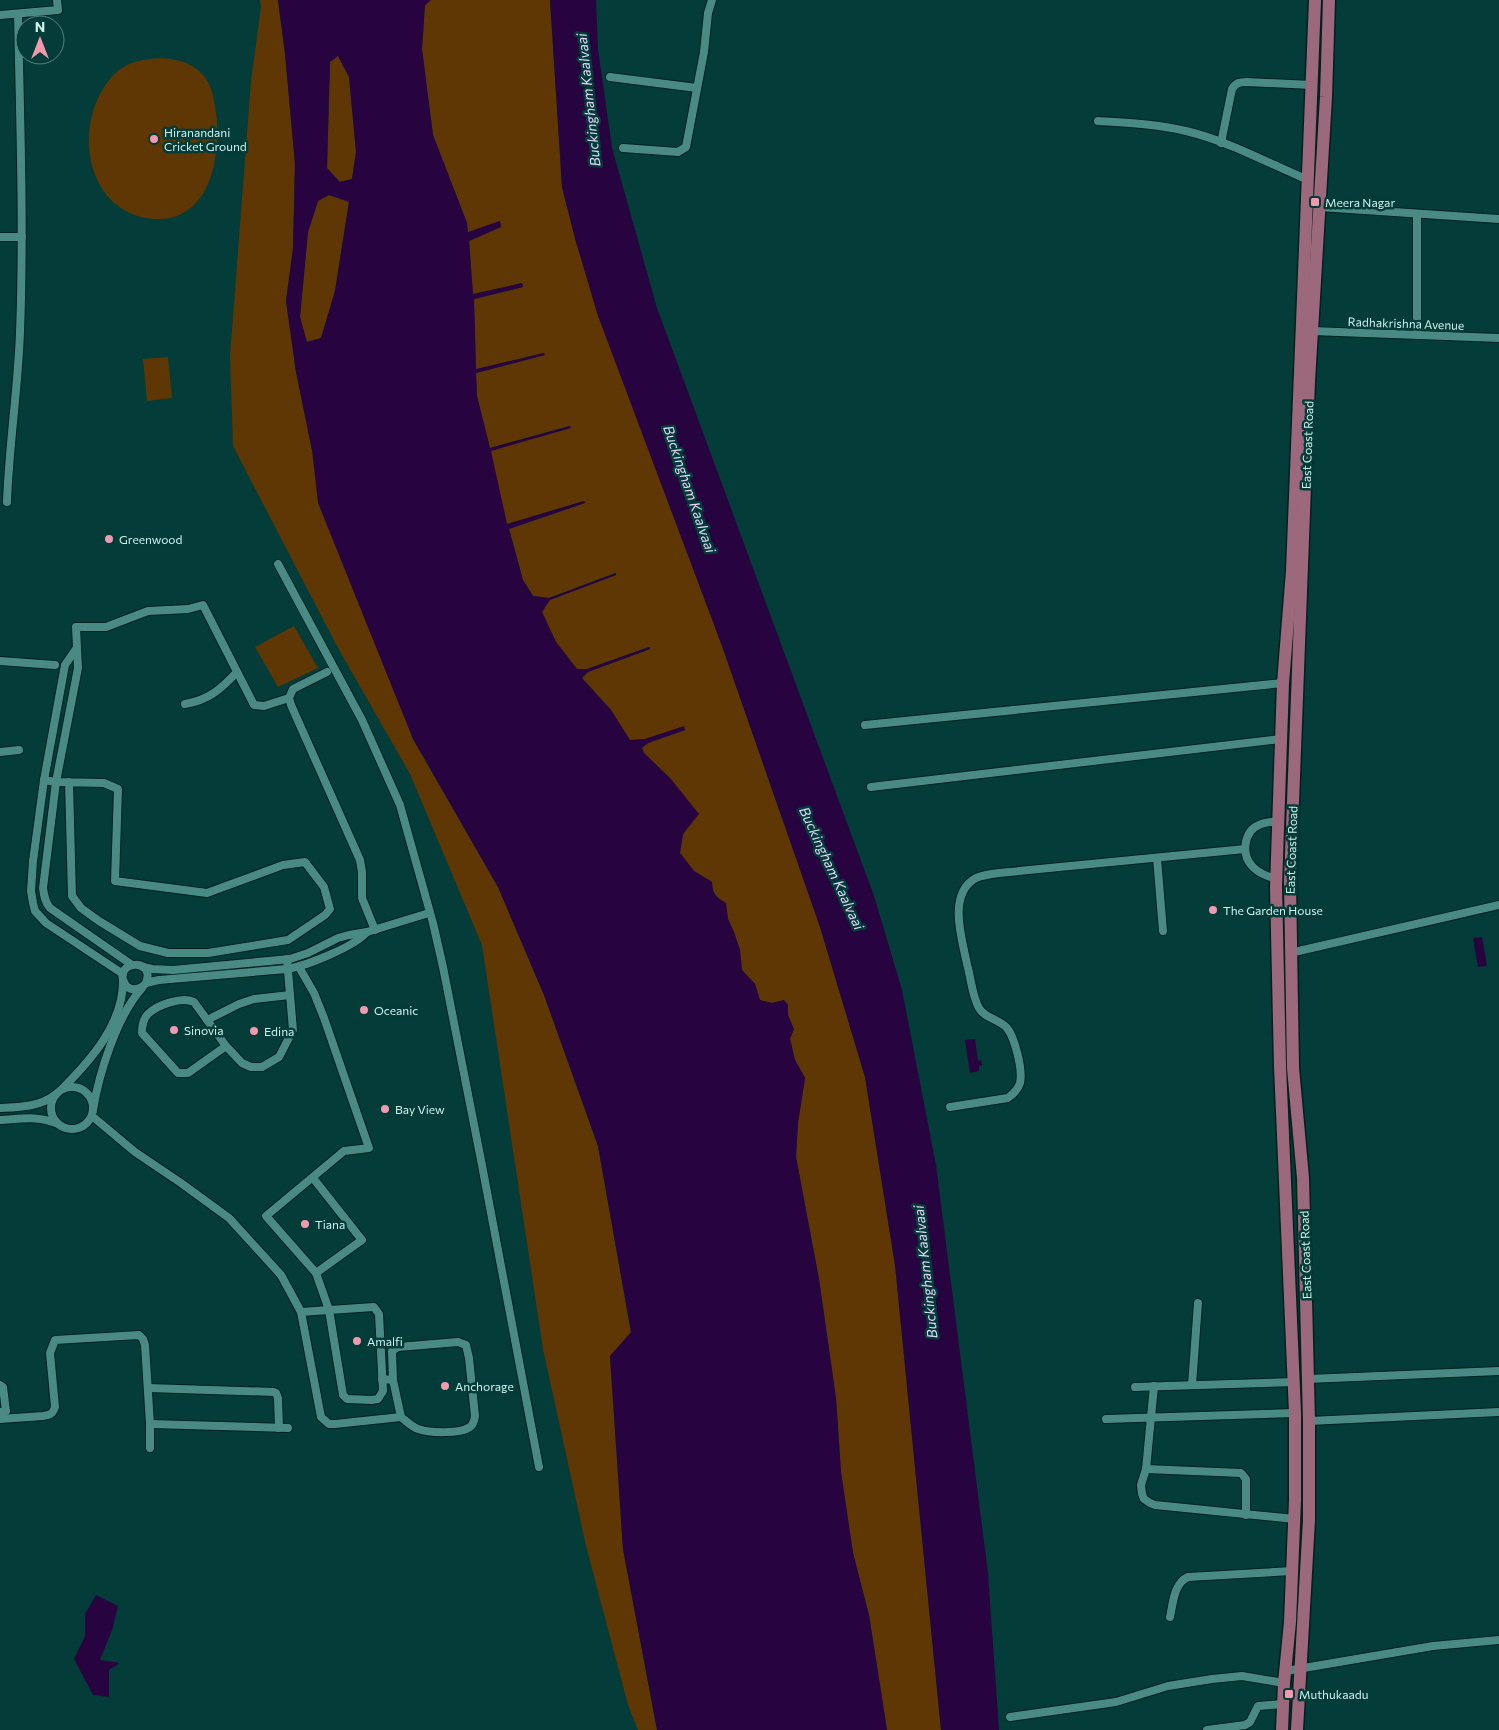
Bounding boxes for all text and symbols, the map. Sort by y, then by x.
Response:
north arrow [15,15,65,65]
text: N [35,18,45,35]
water label: Buckingham Kaalvaai [573,32,603,167]
place label: Hiranandani Cricket Ground [164,125,247,153]
marker: Hiranandani Cricket Ground [148,133,160,145]
place label: Meera Nagar [1325,195,1395,209]
marker: Meera Nagar [1309,196,1321,208]
street label: Radhakrishna Avenue [1348,314,1464,332]
street label: East Coast Road [1298,401,1316,489]
water label: Buckingham Kaalvaai [660,423,720,555]
place label: Greenwood [119,532,183,546]
marker: Greenwood [103,533,115,545]
water label: Buckingham Kaalvaai [796,804,868,933]
street label: East Coast Road [1282,806,1300,894]
place label: The Garden House [1223,903,1323,917]
marker: The Garden House [1207,904,1219,916]
place label: Oceanic [374,1003,418,1017]
marker: Oceanic [358,1004,370,1016]
place label: Sinovia [184,1023,223,1037]
marker: Sinovia [168,1024,180,1036]
place label: Edina [264,1024,294,1038]
marker: Edina [248,1025,260,1037]
place label: Bay View [395,1102,445,1116]
marker: Bay View [379,1103,391,1115]
water label: Buckingham Kaalvaai [910,1204,940,1339]
street label: East Coast Road [1296,1211,1314,1299]
place label: Tiana [315,1217,345,1231]
marker: Tiana [299,1218,311,1230]
place label: Amalfi [367,1334,403,1348]
marker: Amalfi [351,1335,363,1347]
place label: Anchorage [455,1379,514,1393]
marker: Anchorage [439,1380,451,1392]
place label: Muthukaadu [1299,1687,1368,1701]
marker: Muthukaadu [1283,1688,1295,1700]

